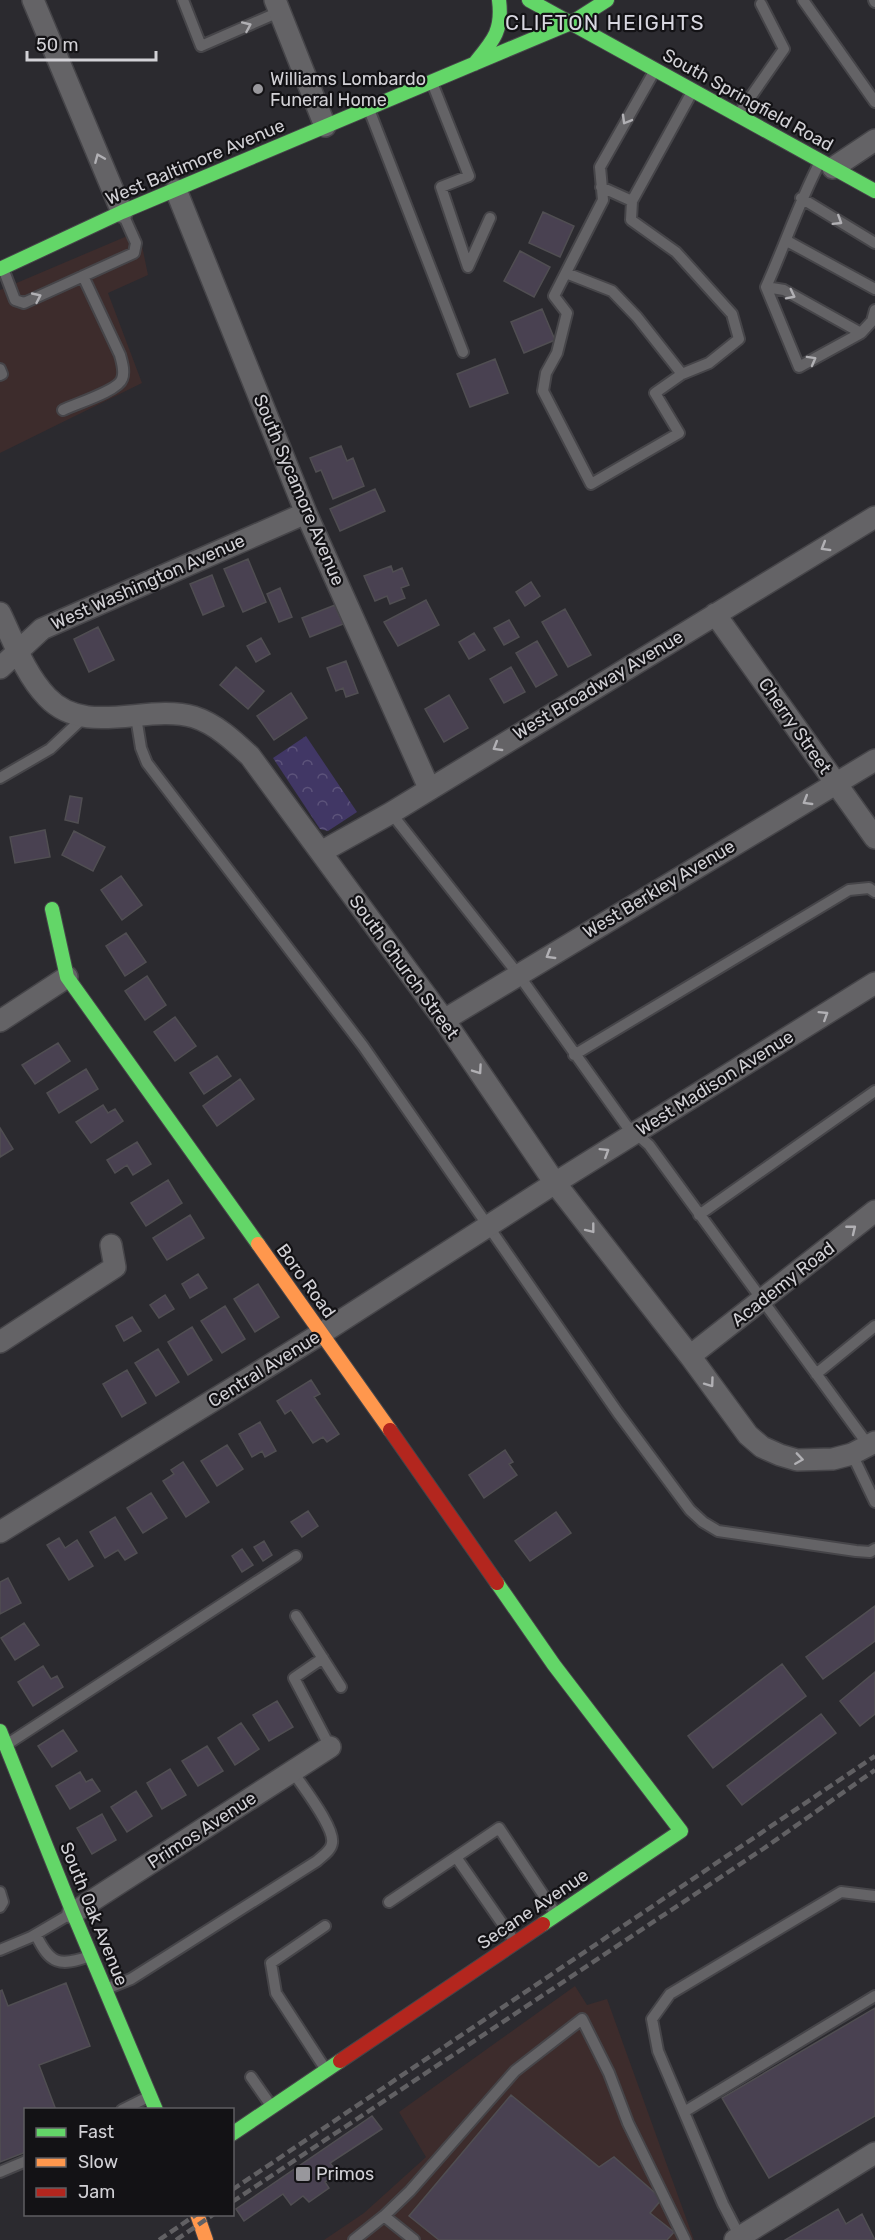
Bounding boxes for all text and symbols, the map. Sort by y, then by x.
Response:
district label: CLIFTON HEIGHTS [505,10,705,35]
one-way arrow [241,21,252,33]
scale bar [27,24,156,62]
text: 50 m [36,34,79,56]
street label: South Springfield Road [659,44,837,156]
place label: Williams Lombardo Funeral Home [270,68,426,111]
marker: Williams Lombardo Funeral Home [251,82,265,96]
street label: West Baltimore Avenue [102,114,288,210]
one-way arrow [622,114,634,125]
one-way arrow [95,153,107,164]
one-way arrow [832,213,842,225]
one-way arrow [785,287,796,299]
one-way arrow [30,292,41,304]
one-way arrow [805,356,816,367]
street label: South Sycamore Avenue [249,391,349,589]
street label: West Washington Avenue [48,529,248,635]
one-way arrow [821,540,831,552]
street label: West Broadway Avenue [509,625,687,745]
street label: Cherry Street [754,674,836,778]
one-way arrow [493,739,503,751]
one-way arrow [803,793,813,805]
street label: West Berkley Avenue [579,835,739,943]
street label: South Church Street [344,891,464,1043]
one-way arrow [546,948,556,959]
one-way arrow [818,1011,828,1023]
street label: West Madison Avenue [632,1026,798,1140]
one-way arrow [471,1063,482,1074]
one-way arrow [599,1147,609,1159]
one-way arrow [584,1222,595,1233]
one-way arrow [845,1226,856,1237]
street label: Academy Road [727,1237,839,1331]
street label: Boro Road [272,1240,340,1322]
street label: Central Avenue [204,1326,324,1412]
one-way arrow [703,1377,714,1388]
one-way arrow [795,1453,804,1465]
street label: Primos Avenue [143,1787,261,1873]
street label: South Oak Avenue [55,1839,133,1989]
street label: Secane Avenue [473,1864,593,1954]
legend [24,2108,234,2216]
text: Fast [78,2121,114,2143]
text: Slow [78,2151,118,2173]
place label: Primos [316,2163,374,2185]
marker: Primos [294,2165,312,2183]
text: Jam [78,2181,115,2203]

